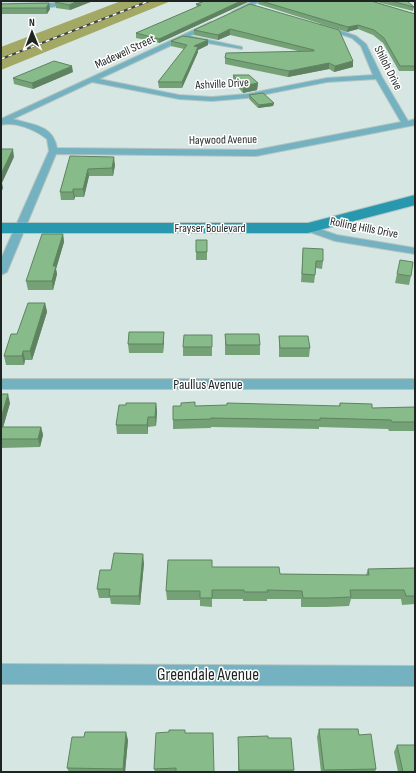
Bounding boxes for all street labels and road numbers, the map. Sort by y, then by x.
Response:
street label: Madewell Street [92,31,158,72]
street label: Shiloh Drive [370,43,406,93]
street label: Ashville Drive [194,75,249,93]
street label: Haywood Avenue [189,132,257,148]
street label: Rolling Hills Drive [329,214,400,242]
street label: Frayser Boulevard [174,221,246,236]
street label: Paullus Avenue [173,376,243,393]
street label: Greendale Avenue [157,665,259,685]

